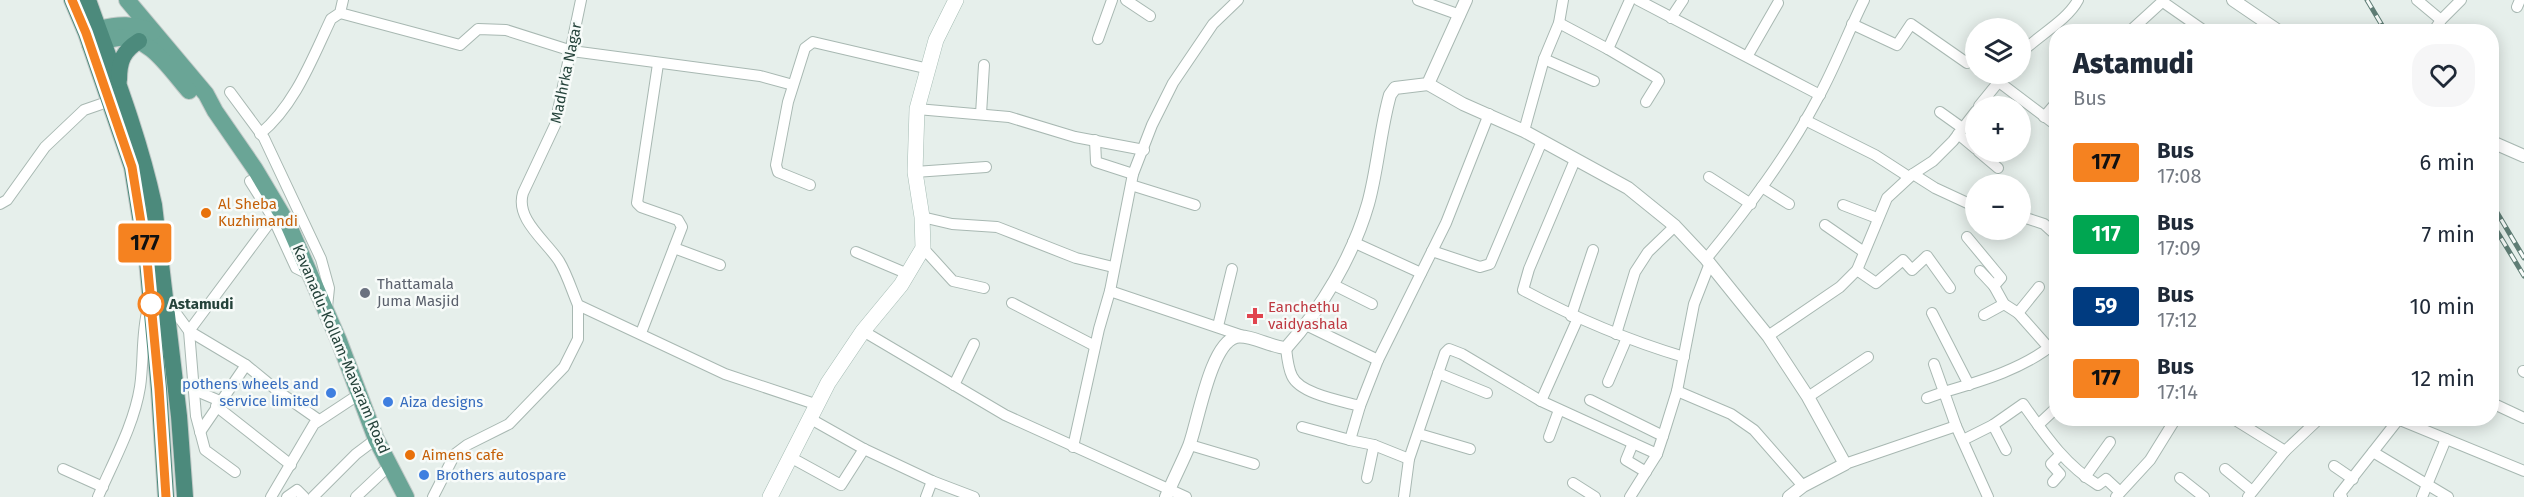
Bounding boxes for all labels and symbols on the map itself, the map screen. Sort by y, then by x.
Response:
street label: Madhrka Nagar [547,21,586,125]
place label: Al Sheba Kuzhimandi [218,195,298,230]
marker: Al Sheba Kuzhimandi [199,206,213,220]
line badge: 177 [110,224,180,262]
street label: Kavanadu-Kollam-Mavaram Road [289,242,393,456]
place label: Thattamala Juma Masjid [377,275,459,310]
marker: Thattamala Juma Masjid [358,286,372,300]
marker: Astamudi [138,291,164,317]
place label: Astamudi [168,295,233,313]
place label: Eanchethu vaidyashala [1268,298,1348,333]
marker: Eanchethu vaidyashala [1246,307,1264,325]
place label: pothens wheels and service limited [182,375,319,410]
marker: pothens wheels and service limited [324,386,338,400]
place label: Aiza designs [400,393,483,411]
marker: Aiza designs [381,395,395,409]
place label: Aimens cafe [422,446,504,464]
marker: Aimens cafe [403,448,417,462]
place label: Brothers autospare [436,466,566,484]
marker: Brothers autospare [417,468,431,482]

